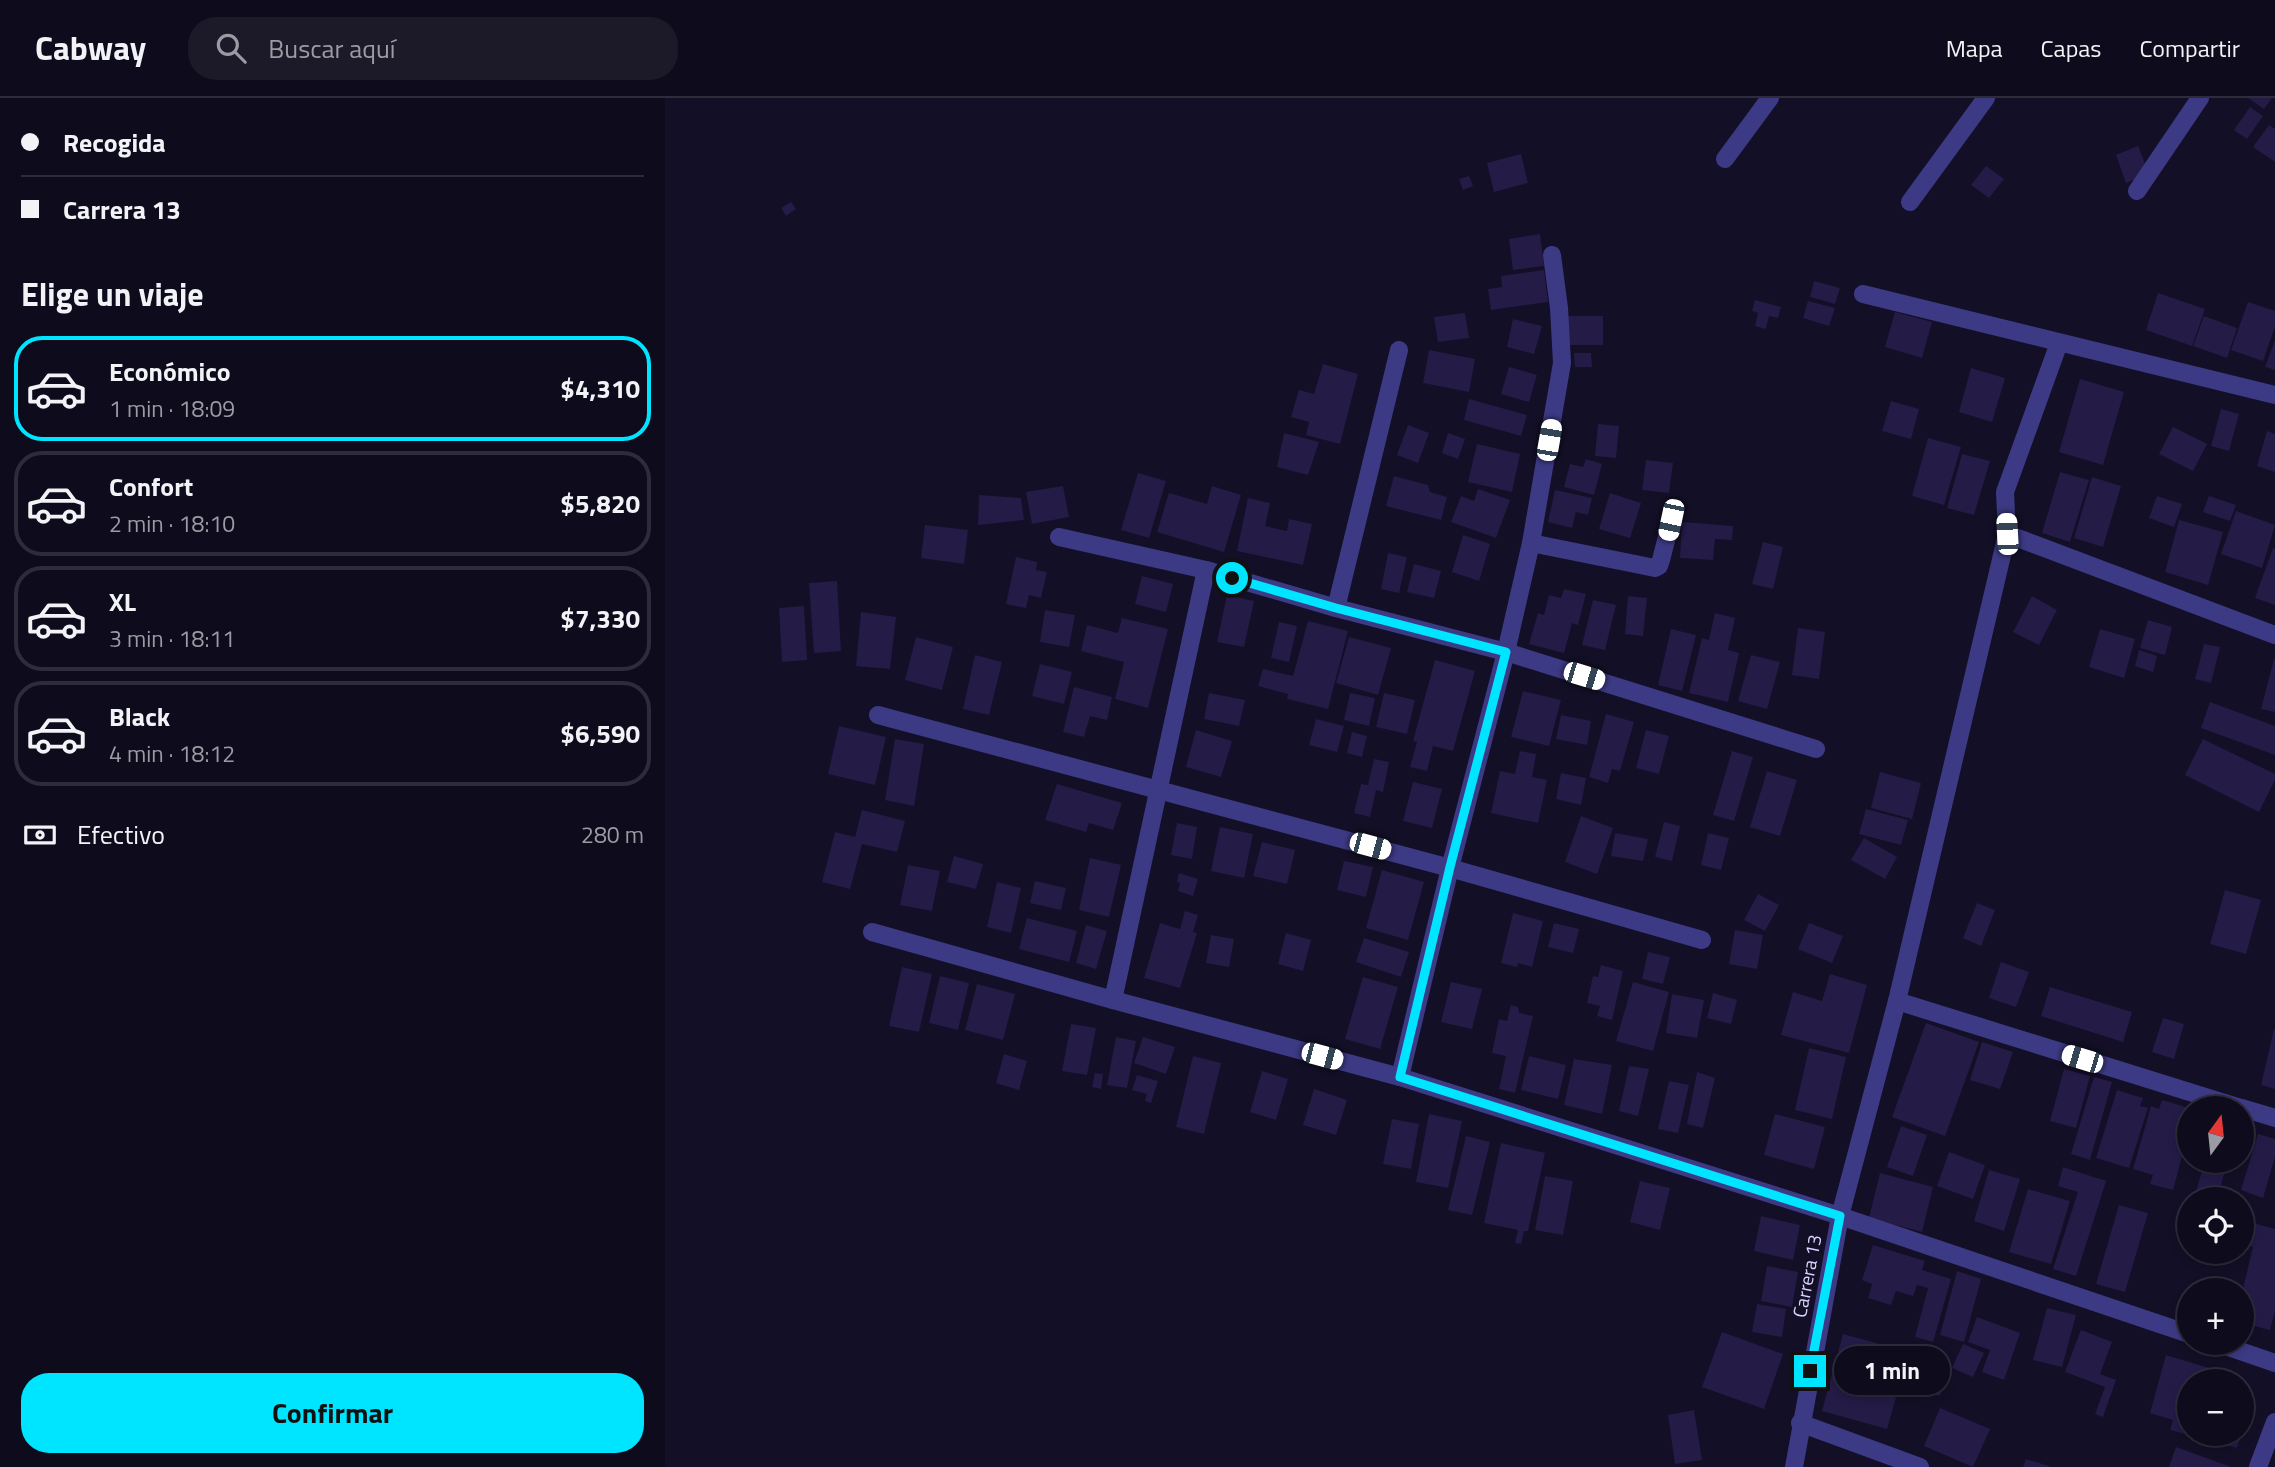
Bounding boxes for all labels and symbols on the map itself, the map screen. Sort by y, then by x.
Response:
car [1536,417,1563,463]
car [1657,497,1686,543]
car [1996,512,2019,556]
route start [1216,562,1248,594]
car [1561,660,1608,692]
car [1347,830,1394,862]
car [1299,1040,1346,1072]
car [2059,1043,2106,1075]
north arrow [2177,1096,2254,1172]
street label: Carrera 13 [1784,1232,1829,1320]
callout: 1 min [1835,1346,1950,1396]
route end [1794,1355,1826,1387]

